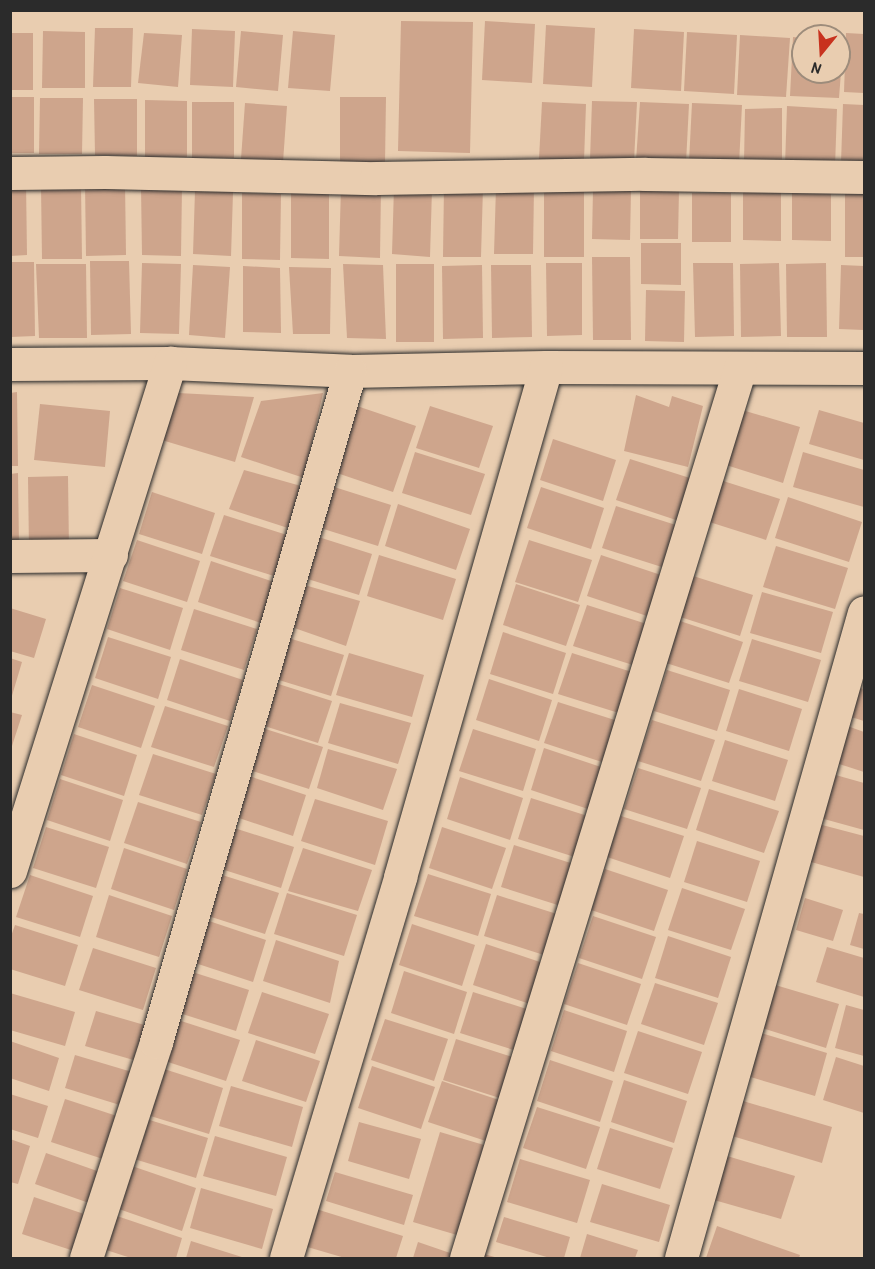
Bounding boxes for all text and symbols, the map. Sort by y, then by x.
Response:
north arrow [791,24,851,84]
text: N [809,57,824,81]

